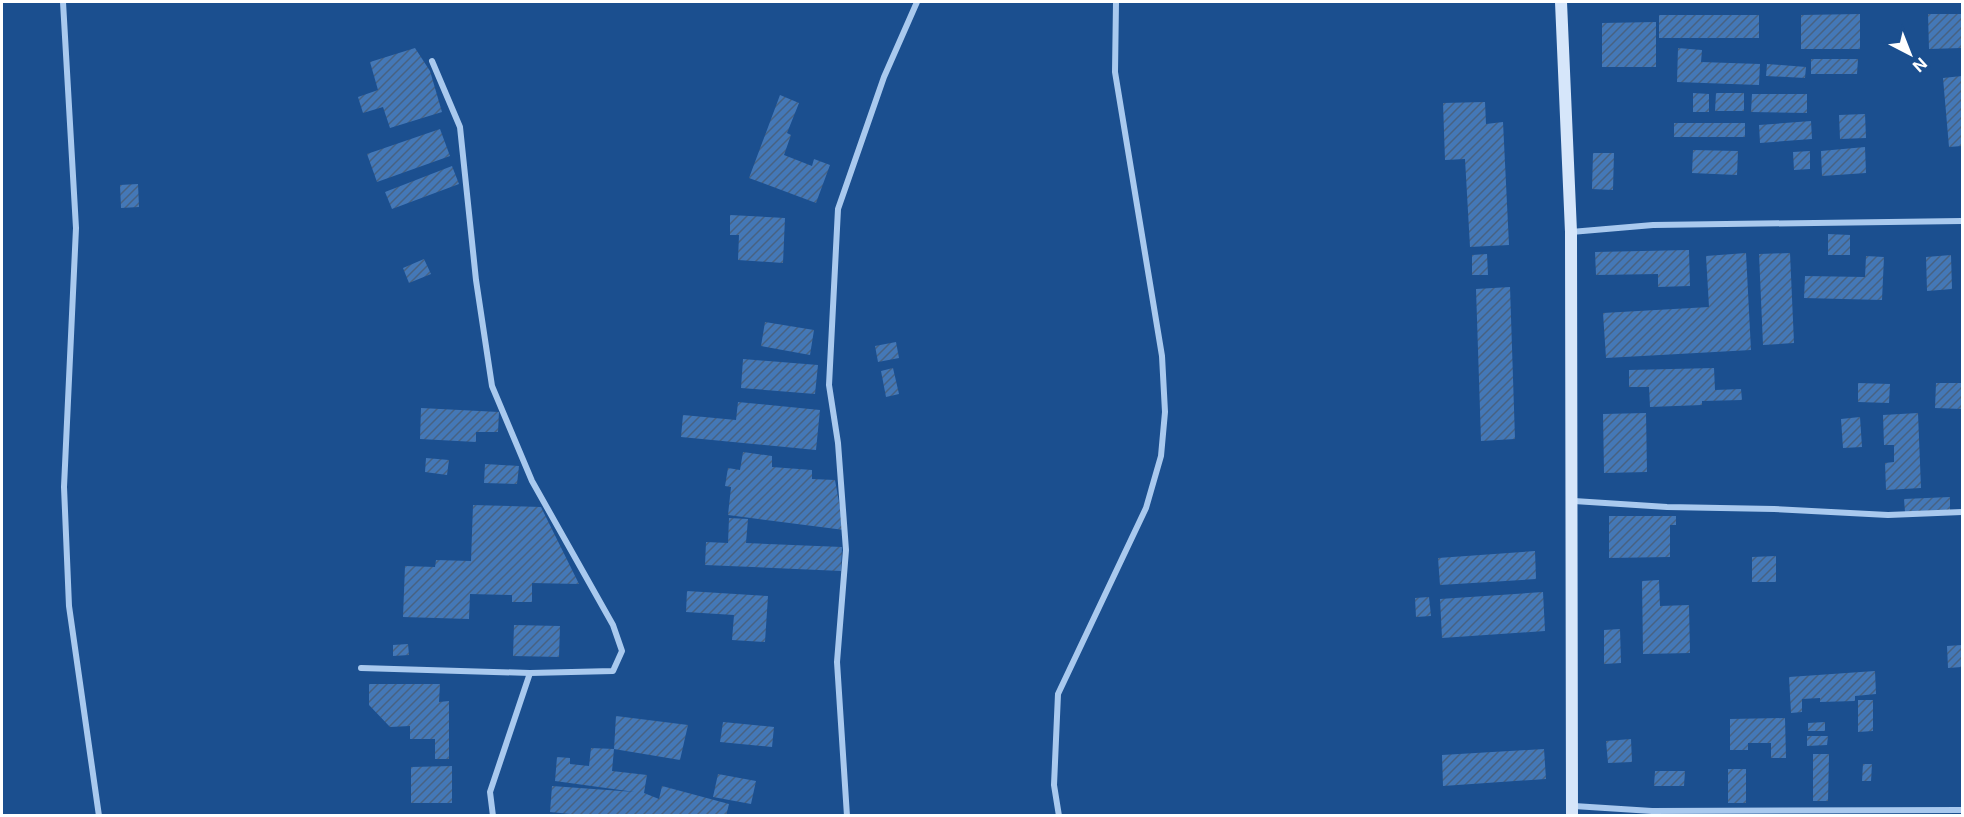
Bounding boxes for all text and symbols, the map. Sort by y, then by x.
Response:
north arrow [1880,24,1940,84]
text: N [1909,54,1931,77]

